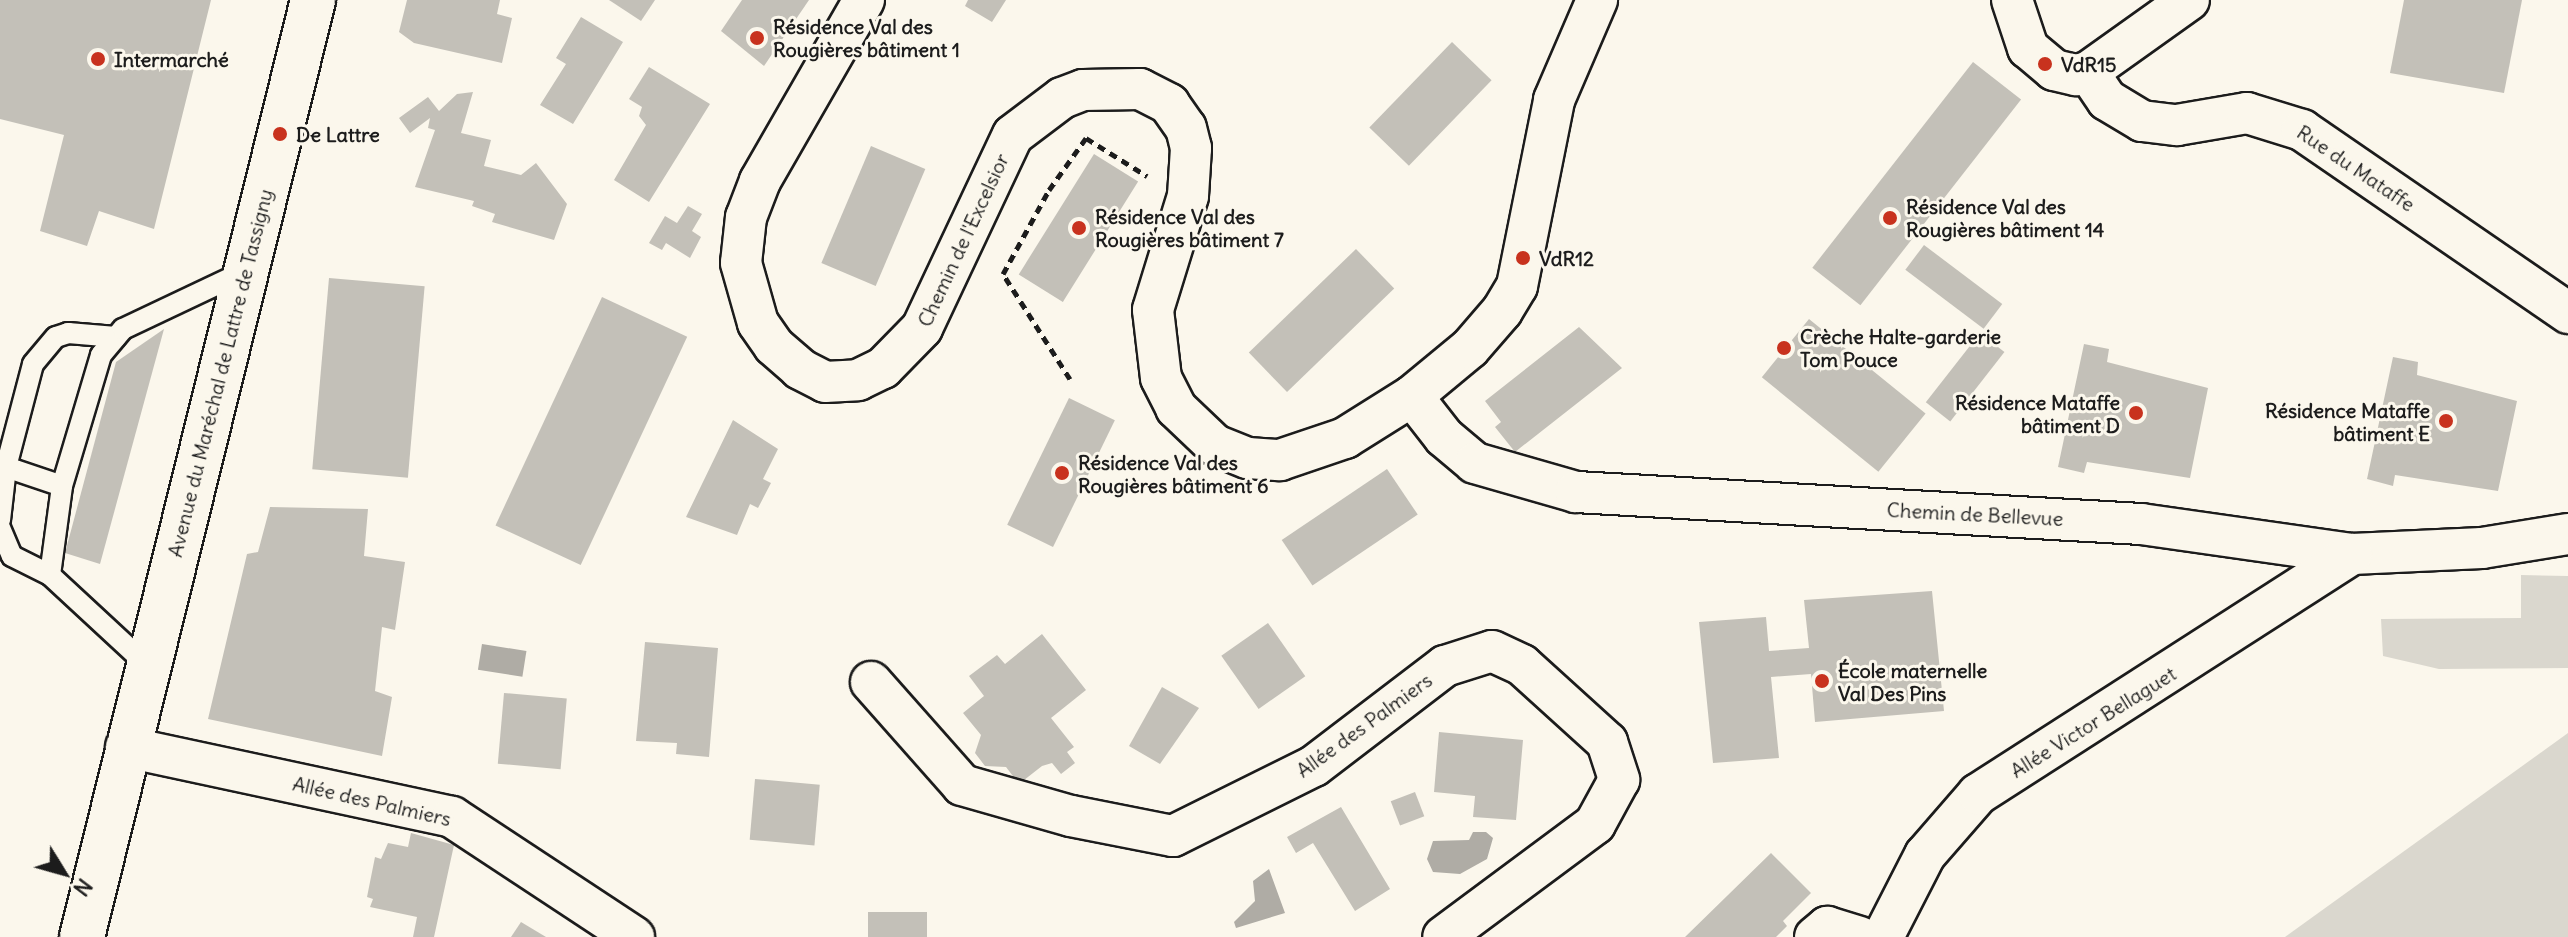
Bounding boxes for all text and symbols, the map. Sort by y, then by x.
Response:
place label: Résidence Val des Rougières bâtiment 1 [773,14,960,61]
marker: Résidence Val des Rougières bâtiment 1 [748,29,766,47]
place label: Intermarché [114,47,229,71]
marker: Intermarché [89,50,107,68]
place label: VdR15 [2061,52,2117,76]
marker: VdR15 [2036,55,2054,73]
street label: Rue du Mataffe [2293,120,2419,216]
place label: De Lattre [296,122,380,146]
marker: De Lattre [271,125,289,143]
street label: Chemin de l'Excelsior [912,150,1014,330]
street label: Avenue du Maréchal de Lattre de Tassigny [163,186,277,560]
place label: Résidence Val des Rougières bâtiment 14 [1906,194,2104,241]
place label: Résidence Val des Rougières bâtiment 7 [1095,204,1284,251]
marker: Résidence Val des Rougières bâtiment 14 [1881,209,1899,227]
marker: Résidence Val des Rougières bâtiment 7 [1070,219,1088,237]
place label: VdR12 [1539,246,1594,270]
marker: VdR12 [1514,249,1532,267]
place label: Crèche Halte-garderie Tom Pouce [1800,324,2001,371]
marker: Crèche Halte-garderie Tom Pouce [1775,339,1793,357]
place label: Résidence Mataffe bâtiment D [1955,390,2120,437]
place label: Résidence Mataffe bâtiment E [2265,398,2430,445]
marker: Résidence Mataffe bâtiment D [2127,404,2145,422]
marker: Résidence Mataffe bâtiment E [2437,412,2455,430]
place label: Résidence Val des Rougières bâtiment 6 [1078,450,1268,497]
marker: Résidence Val des Rougières bâtiment 6 [1053,464,1071,482]
street label: Chemin de Bellevue [1886,497,2064,531]
place label: École maternelle Val Des Pins [1838,658,1987,705]
street label: Allée Victor Bellaguet [2006,661,2180,783]
street label: Allée des Palmiers [1291,668,1437,782]
marker: École maternelle Val Des Pins [1813,672,1831,690]
street label: Allée des Palmiers [290,771,454,831]
north arrow [24,833,104,913]
text: N [67,873,99,902]

